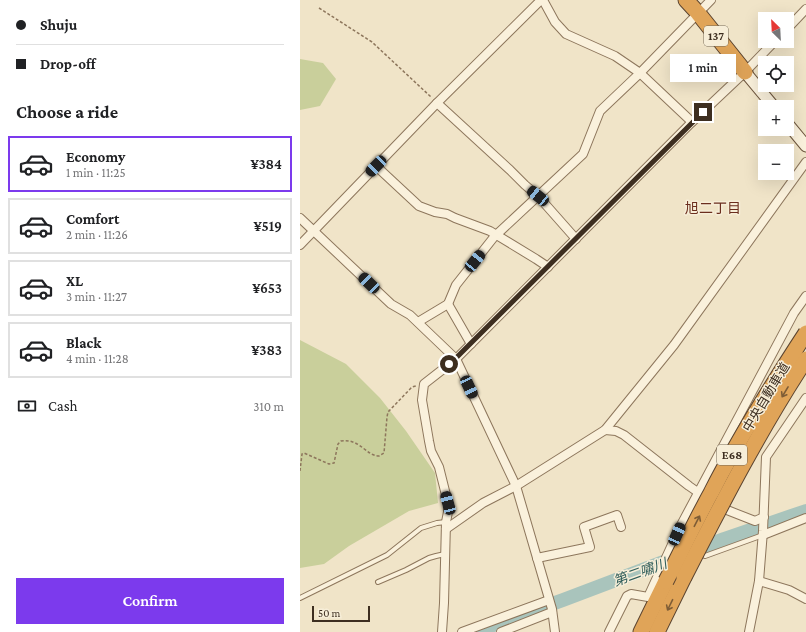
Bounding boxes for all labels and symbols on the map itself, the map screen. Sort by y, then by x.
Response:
north arrow [758,12,794,48]
road number: 137 [704,26,728,46]
callout: 1 min [670,54,736,82]
route end [694,103,712,121]
car [363,153,389,179]
car [525,184,551,208]
district label: 旭二丁目 [685,200,741,216]
car [463,248,487,274]
car [356,270,382,296]
route start [440,355,458,373]
street label: 中央自動車道 [739,360,793,434]
car [458,374,480,400]
one-way arrow [781,386,789,398]
road number: E68 [717,445,747,465]
car [439,490,457,516]
one-way arrow [693,515,701,527]
car [667,521,687,547]
water label: 第二嘯川 [611,554,671,589]
one-way arrow [666,598,673,610]
scale bar [312,604,370,623]

